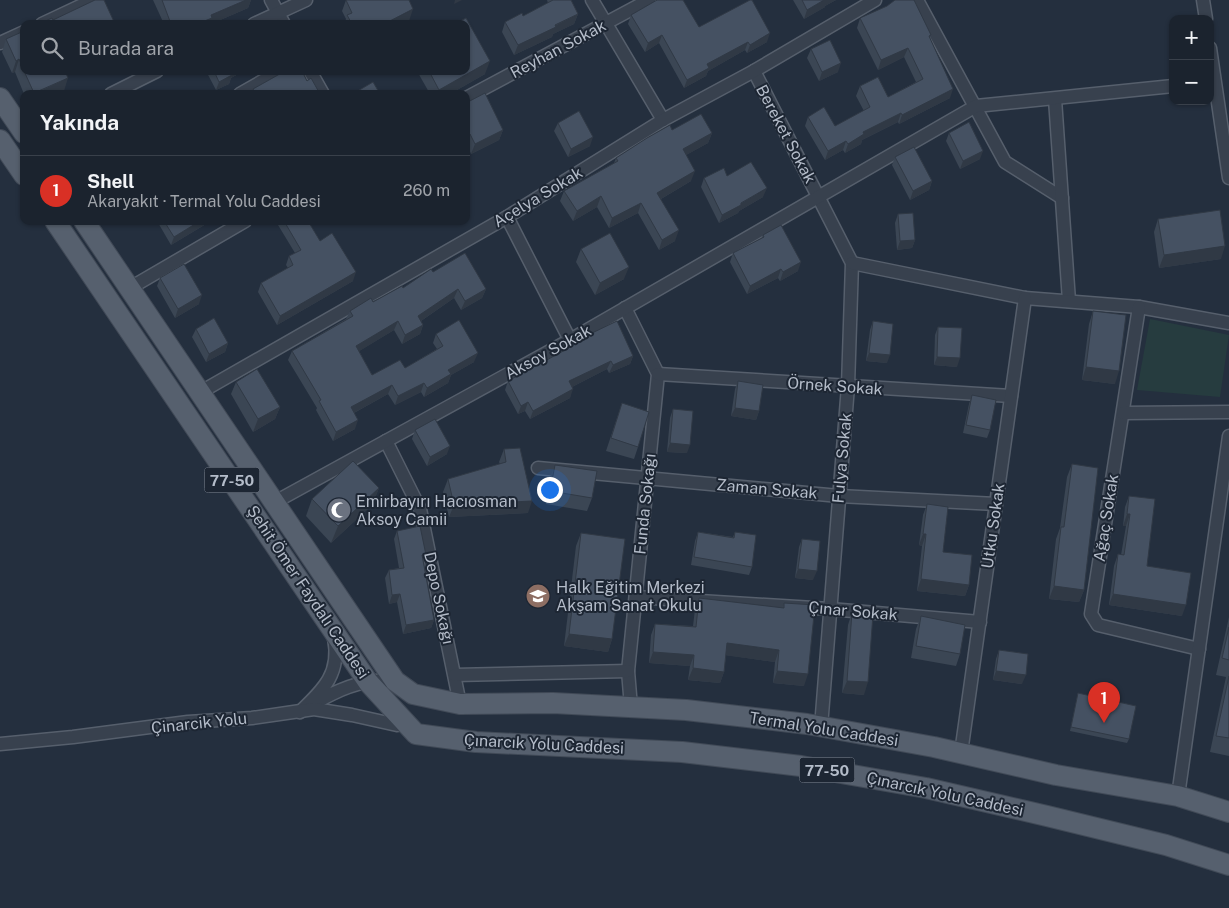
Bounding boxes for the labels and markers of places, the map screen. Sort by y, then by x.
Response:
place label: Emirbayırı Hacıosman Aksoy Camii [356,492,517,529]
mosque icon: Emirbayırı Hacıosman Aksoy Camii [326,497,352,523]
place label: Halk Eğitim Merkezi Akşam Sanat Okulu [556,578,705,615]
school or university icon: Halk Eğitim Merkezi Akşam Sanat Okulu [525,583,551,609]
pin: 1 [1088,682,1120,723]

